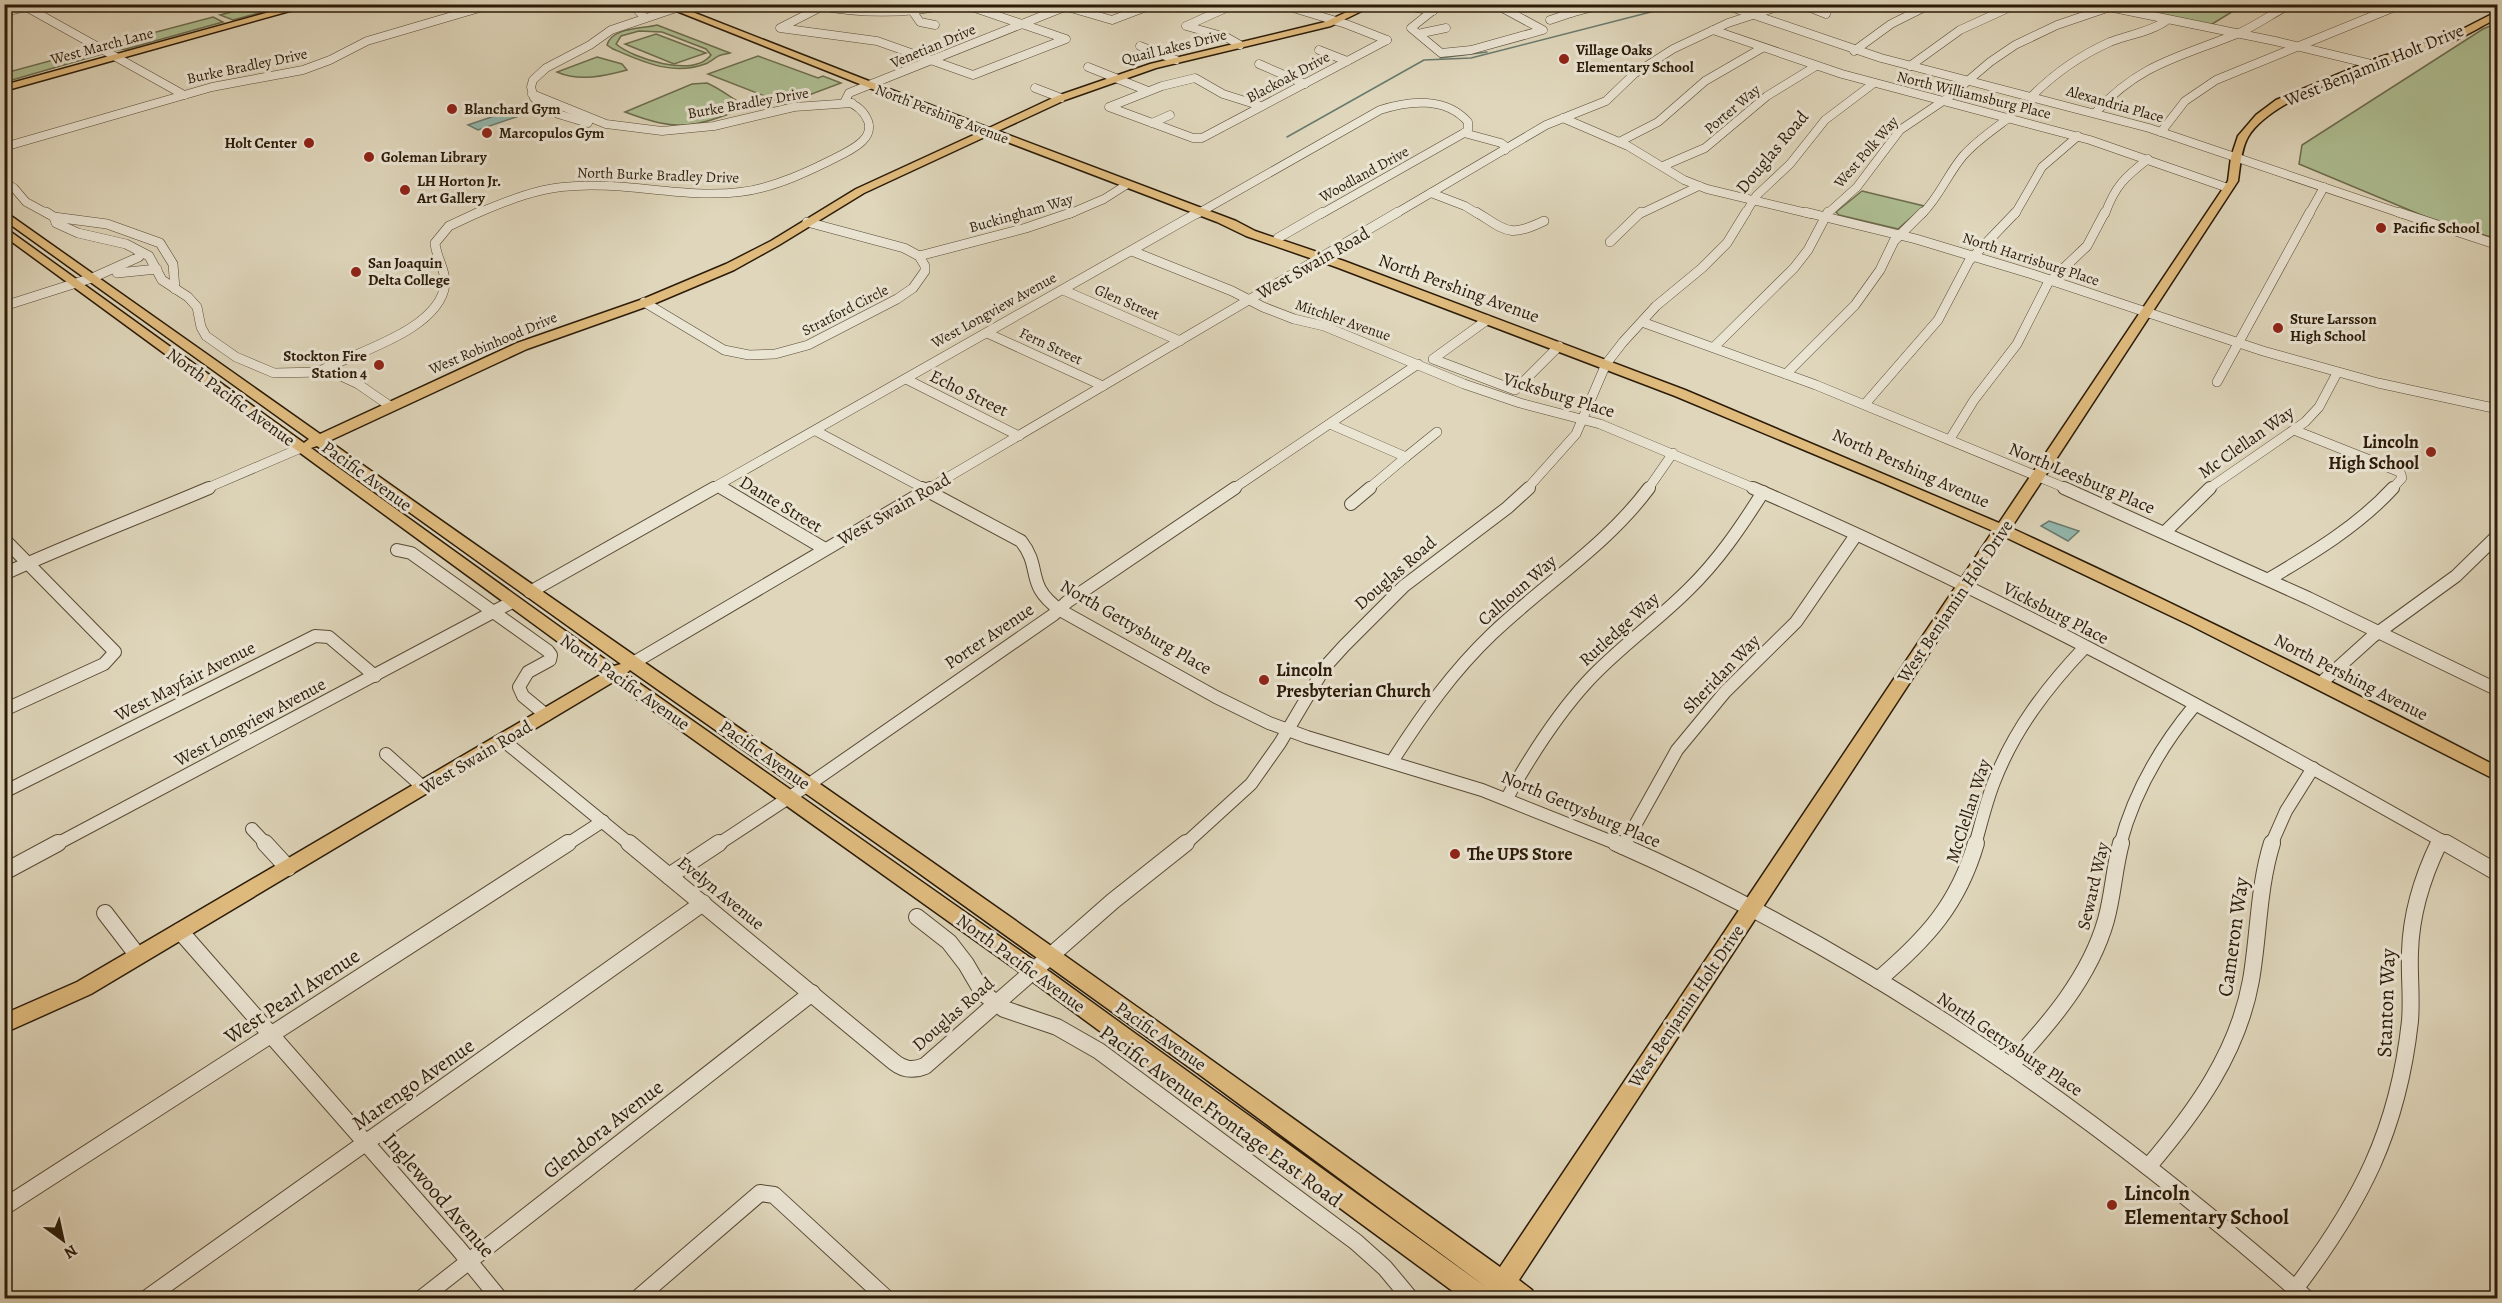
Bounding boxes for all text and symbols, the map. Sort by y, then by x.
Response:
street label: West Benjamin Holt Drive [2280,18,2467,112]
street label: Venetian Drive [886,19,979,73]
street label: West March Lane [47,23,156,70]
street label: Quail Lakes Drive [1119,24,1229,70]
place label: Village Oaks Elementary School [1575,40,1694,77]
street label: Burke Bradley Drive [185,43,309,89]
street label: Blackoak Drive [1243,47,1333,107]
marker: Village Oaks Elementary School [1557,52,1571,66]
street label: North Williamsburg Place [1895,66,2053,124]
street label: North Pershing Avenue [872,79,1012,149]
street label: Porter Way [1700,79,1764,138]
street label: Alexandria Place [2063,80,2166,128]
street label: Burke Bradley Drive [686,82,810,124]
place label: Blanchard Gym [464,99,561,119]
marker: Blanchard Gym [445,102,459,116]
street label: Douglas Road [1730,105,1814,199]
street label: West Polk Way [1829,112,1903,193]
place label: Marcopulos Gym [499,123,605,143]
marker: Marcopulos Gym [480,126,494,140]
place label: Holt Center [224,133,297,153]
marker: Holt Center [302,136,316,150]
street label: Woodland Drive [1315,141,1413,207]
place label: Goleman Library [381,147,488,167]
marker: Goleman Library [362,150,376,164]
street label: North Burke Bradley Drive [576,162,740,188]
place label: LH Horton Jr. Art Gallery [416,171,501,208]
marker: LH Horton Jr. Art Gallery [398,183,412,197]
street label: Buckingham Way [967,188,1076,237]
place label: Pacific School [2393,218,2480,238]
street label: West Swain Road [1251,221,1374,305]
marker: Pacific School [2374,221,2388,235]
street label: North Harrisburg Place [1960,227,2102,291]
street label: North Pershing Avenue [1375,248,1543,328]
place label: San Joaquin Delta College [368,253,450,290]
marker: San Joaquin Delta College [349,265,363,279]
street label: West Longview Avenue [927,267,1060,353]
street label: Stratford Circle [798,279,892,340]
street label: Glen Street [1092,279,1162,325]
street label: Mitchler Avenue [1293,294,1394,346]
street label: West Robinhood Drive [425,307,560,379]
place label: Sture Larsson High School [2290,309,2377,346]
marker: Sture Larsson High School [2271,321,2285,335]
street label: Fern Street [1016,323,1086,369]
street label: North Pacific Avenue [162,342,300,452]
place label: Stockton Fire Station 4 [283,346,367,383]
marker: Stockton Fire Station 4 [372,358,386,372]
street label: Echo Street [926,364,1012,422]
street label: Vicksburg Place [1499,366,1618,423]
street label: Mc Clellan Way [2193,400,2299,484]
street label: North Pershing Avenue [1829,423,1993,513]
place label: Lincoln High School [2328,430,2419,475]
street label: Pacific Avenue [317,435,417,517]
street label: North Leesburg Place [2005,436,2159,520]
marker: Lincoln High School [2424,445,2438,459]
street label: West Swain Road [832,467,955,551]
street label: Dante Street [735,470,827,538]
street label: West Benjamin Holt Drive [1891,515,2019,688]
street label: Douglas Road [1349,530,1441,615]
street label: Calhoun Way [1472,548,1562,631]
street label: North Gettysburg Place [1056,574,1216,680]
street label: Vicksburg Place [1998,576,2113,650]
street label: Rutledge Way [1574,586,1665,671]
street label: Porter Avenue [940,597,1038,675]
street label: North Pacific Avenue [555,628,695,736]
street label: Sheridan Way [1677,628,1766,719]
street label: North Pershing Avenue [2270,628,2432,726]
street label: West Mayfair Avenue [110,635,259,727]
place label: Lincoln Presbyterian Church [1276,658,1431,703]
street label: West Longview Avenue [169,672,330,773]
marker: Lincoln Presbyterian Church [1257,673,1271,687]
street label: West Swain Road [415,714,537,800]
street label: Pacific Avenue [715,715,815,795]
street label: McClellan Way [1940,755,1996,866]
street label: North Gettysburg Place [1498,765,1664,853]
street label: Seward Way [2071,839,2115,932]
place label: The UPS Store [1467,842,1572,866]
marker: The UPS Store [1448,847,1462,861]
street label: Evelyn Avenue [673,851,769,935]
street label: Cameron Way [2211,875,2255,999]
street label: North Pacific Avenue [952,908,1090,1018]
street label: West Benjamin Holt Drive [1622,920,1750,1093]
street label: West Pearl Avenue [218,942,365,1051]
street label: Stanton Way [2370,947,2402,1058]
street label: Douglas Road [907,971,999,1056]
street label: North Gettysburg Place [1932,986,2088,1102]
street label: Pacific Avenue [1111,996,1211,1076]
street label: Pacific Avenue Frontage East Road [1094,1018,1349,1214]
street label: Marengo Avenue [346,1031,480,1137]
street label: Glendora Avenue [537,1073,669,1185]
street label: Inglewood Avenue [377,1126,501,1264]
place label: Lincoln Elementary School [2124,1179,2289,1231]
marker: Lincoln Elementary School [2105,1198,2119,1212]
north arrow [33,1210,93,1270]
text: N [59,1239,82,1264]

